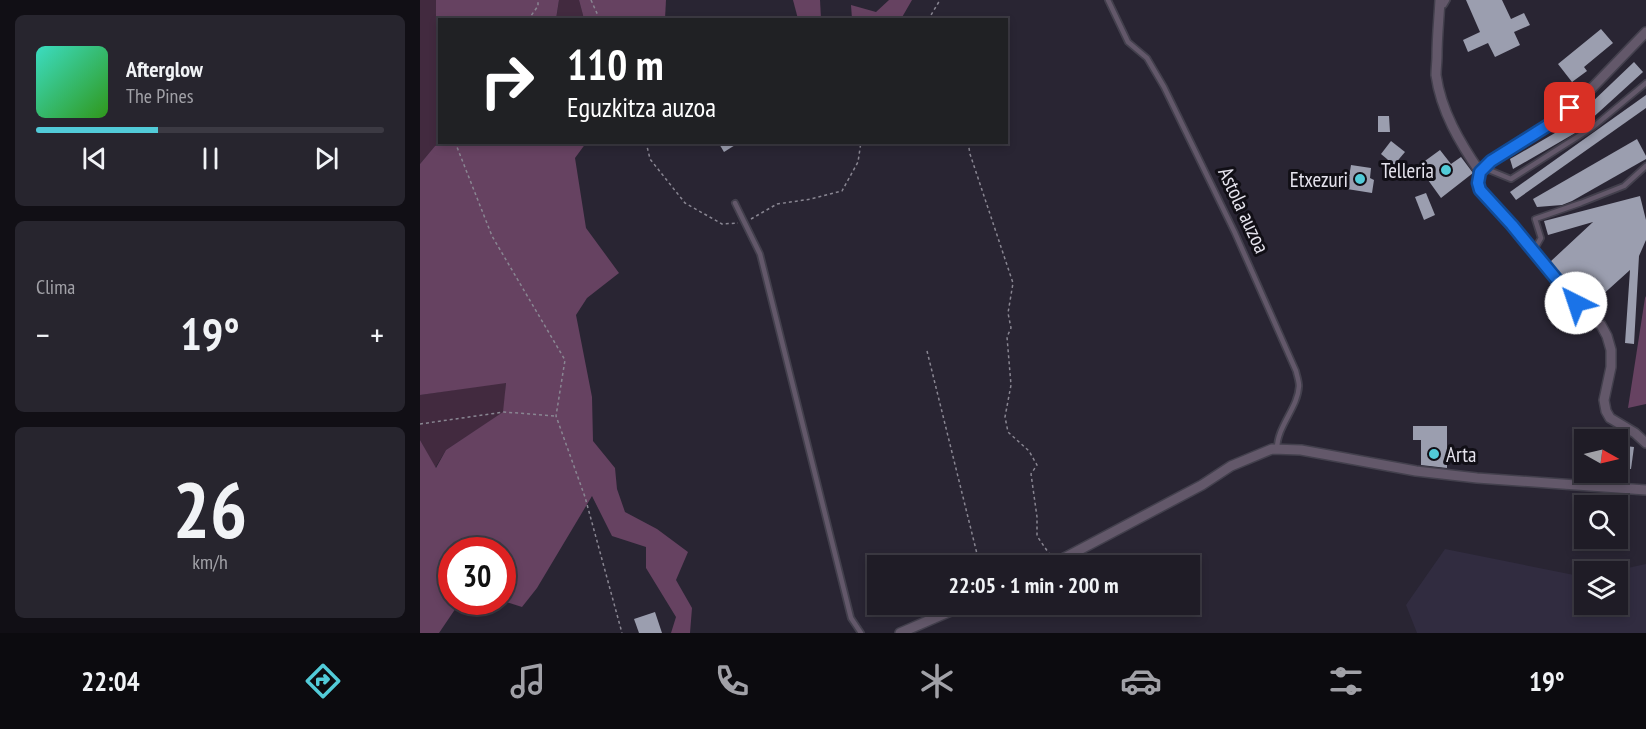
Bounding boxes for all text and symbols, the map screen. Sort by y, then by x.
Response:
text: 110 m [567,37,664,92]
icon: right [468,42,546,120]
text: Afterglow [126,55,203,83]
pin [1544,82,1595,133]
text: The Pines [126,83,193,109]
text: Eguzkitza auzoa [567,90,716,124]
icon: arrive [1553,91,1586,124]
icon: previous [78,142,111,175]
icon: pause [194,142,227,175]
icon: next [310,142,343,175]
place label: Telleria [1381,157,1434,184]
street label: Astola auzoa [1212,163,1276,257]
marker: Telleria [1439,163,1453,177]
place label: Etxezuri [1290,166,1348,193]
marker: Etxezuri [1353,172,1367,186]
position arrow [1544,271,1608,335]
text: Clima [36,274,75,300]
text: 19° [180,304,240,362]
text: − [36,313,50,356]
text: + [370,313,384,356]
north arrow [1574,429,1628,483]
map controls [1574,429,1628,615]
place label: Arta [1446,441,1476,468]
marker: Arta [1427,447,1441,461]
text: 26 [173,459,247,560]
button: search [1574,495,1628,549]
speed limit sign: 30 [438,537,516,615]
text: km/h [192,549,228,575]
button: layers [1574,561,1628,615]
text: 22:05 · 1 min · 200 m [948,571,1119,599]
icon: directions [302,660,344,702]
icon: music [507,660,549,702]
icon: phone [711,660,753,702]
icon: climate [916,660,958,702]
icon: car [1120,660,1162,702]
icon: filters [1325,660,1367,702]
text: 22:04 [81,664,140,698]
text: 19° [1529,664,1565,698]

